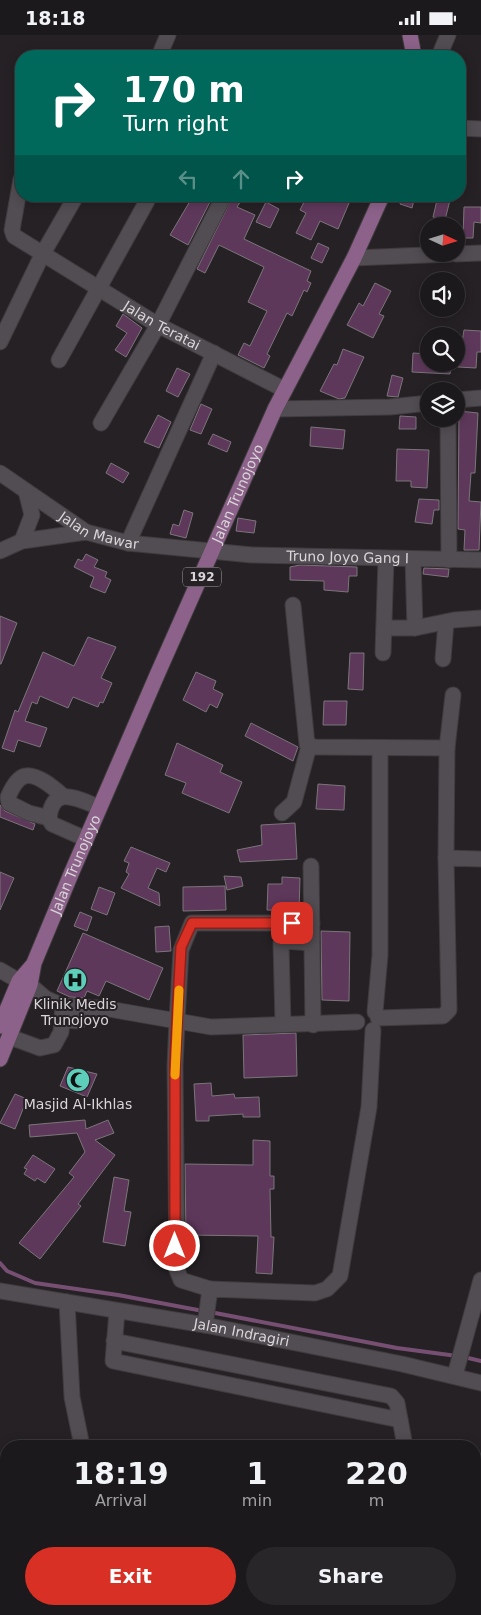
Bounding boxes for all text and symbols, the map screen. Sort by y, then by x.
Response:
text: 18:18 [25,7,85,29]
icon: right [40,70,105,135]
text: 170 m [123,70,245,110]
text: Turn right [123,111,228,136]
icon: left [174,165,202,193]
icon: ahead [227,165,255,193]
icon: right [280,165,308,193]
north arrow [420,217,465,263]
map controls [420,217,465,427]
button: sound [420,272,465,317]
street label: Jalan Teratai [120,297,203,353]
button: search [420,327,465,372]
button: layers [420,382,465,427]
street label: Jalan Trunojoyo [208,442,266,546]
street label: Jalan Mawar [55,507,140,552]
street label: Truno Joyo Gang I [285,548,409,566]
road number: 192 [183,567,221,587]
street label: Jalan Trunojoyo [47,812,104,918]
pin [271,902,313,944]
icon: arrive [278,909,306,937]
hospital icon: Klinik Medis Trunojoyo [62,967,88,993]
place label: Klinik Medis Trunojoyo [33,996,117,1028]
mosque icon: Masjid Al-Ikhlas [65,1067,91,1093]
place label: Masjid Al-Ikhlas [24,1096,132,1112]
position arrow [148,1219,200,1271]
street label: Jalan Indragiri [191,1315,291,1350]
text: 18:19 [73,1456,169,1491]
text: 1 [246,1456,267,1491]
text: 220 [345,1456,408,1491]
text: Arrival [95,1491,147,1510]
text: min [242,1491,272,1510]
text: m [369,1491,384,1510]
button: Exit [25,1547,236,1605]
button: Share [246,1547,456,1605]

